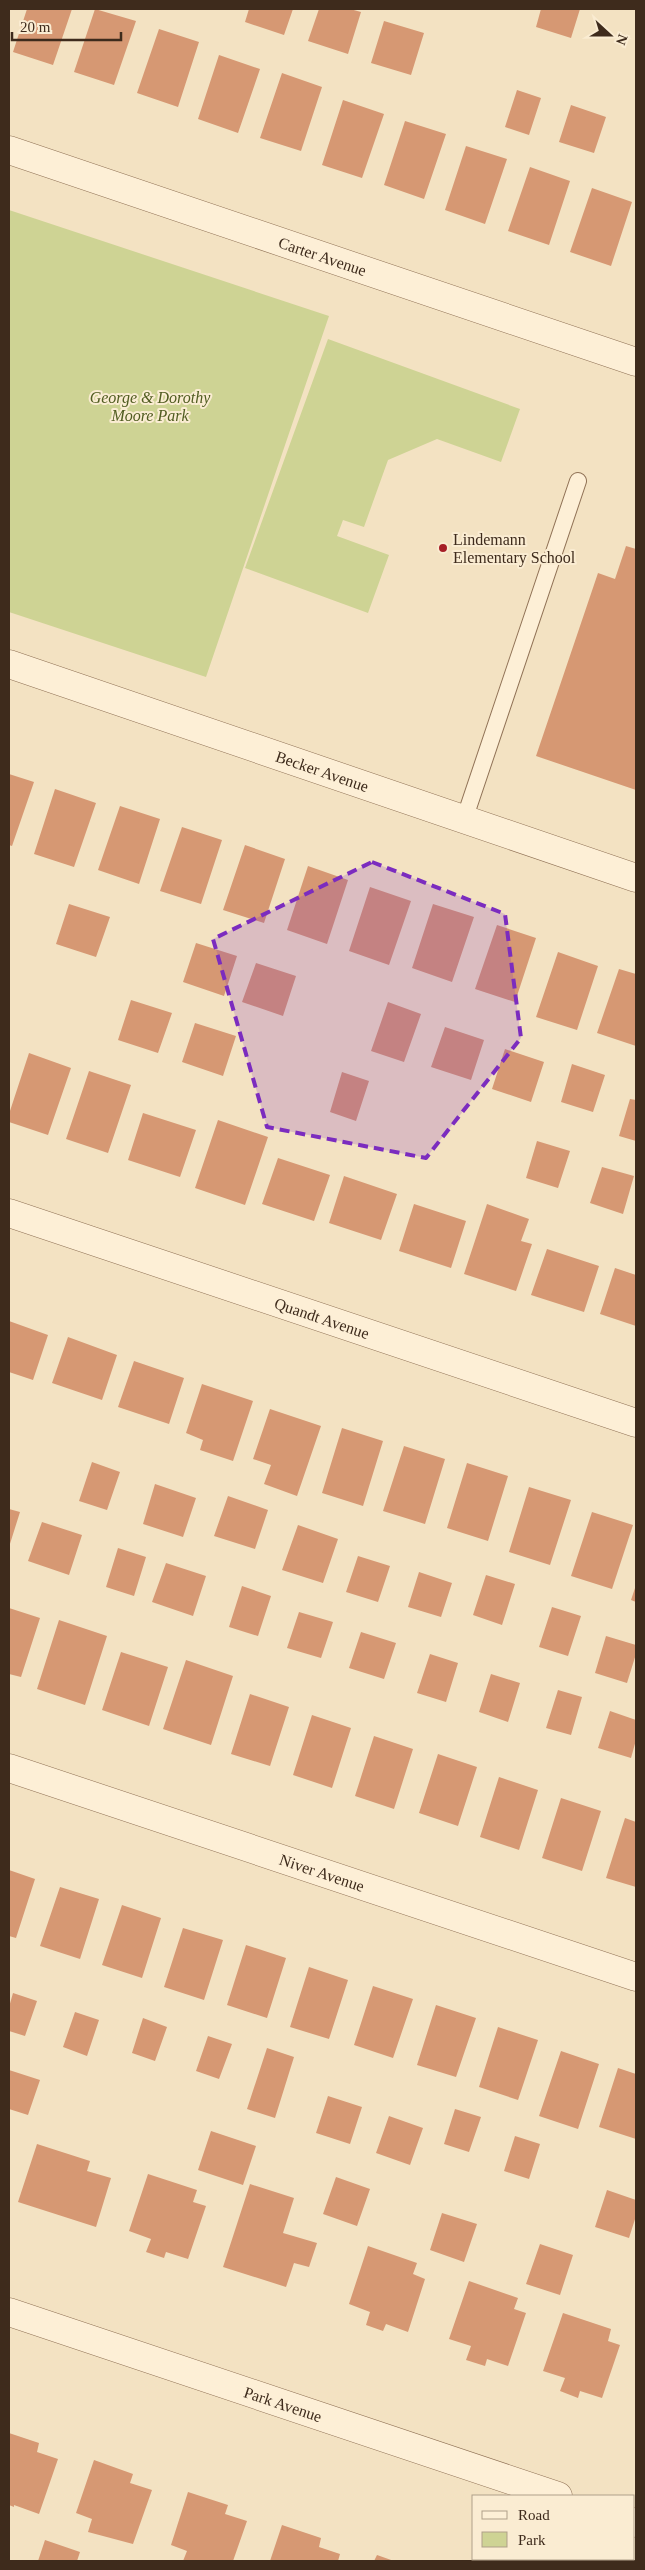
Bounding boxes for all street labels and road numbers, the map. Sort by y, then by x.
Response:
street label: Carter Avenue [276,234,369,279]
street label: Becker Avenue [273,748,371,795]
street label: Quandt Avenue [272,1295,371,1342]
street label: Niver Avenue [277,1851,366,1895]
street label: Park Avenue [242,2383,324,2425]

